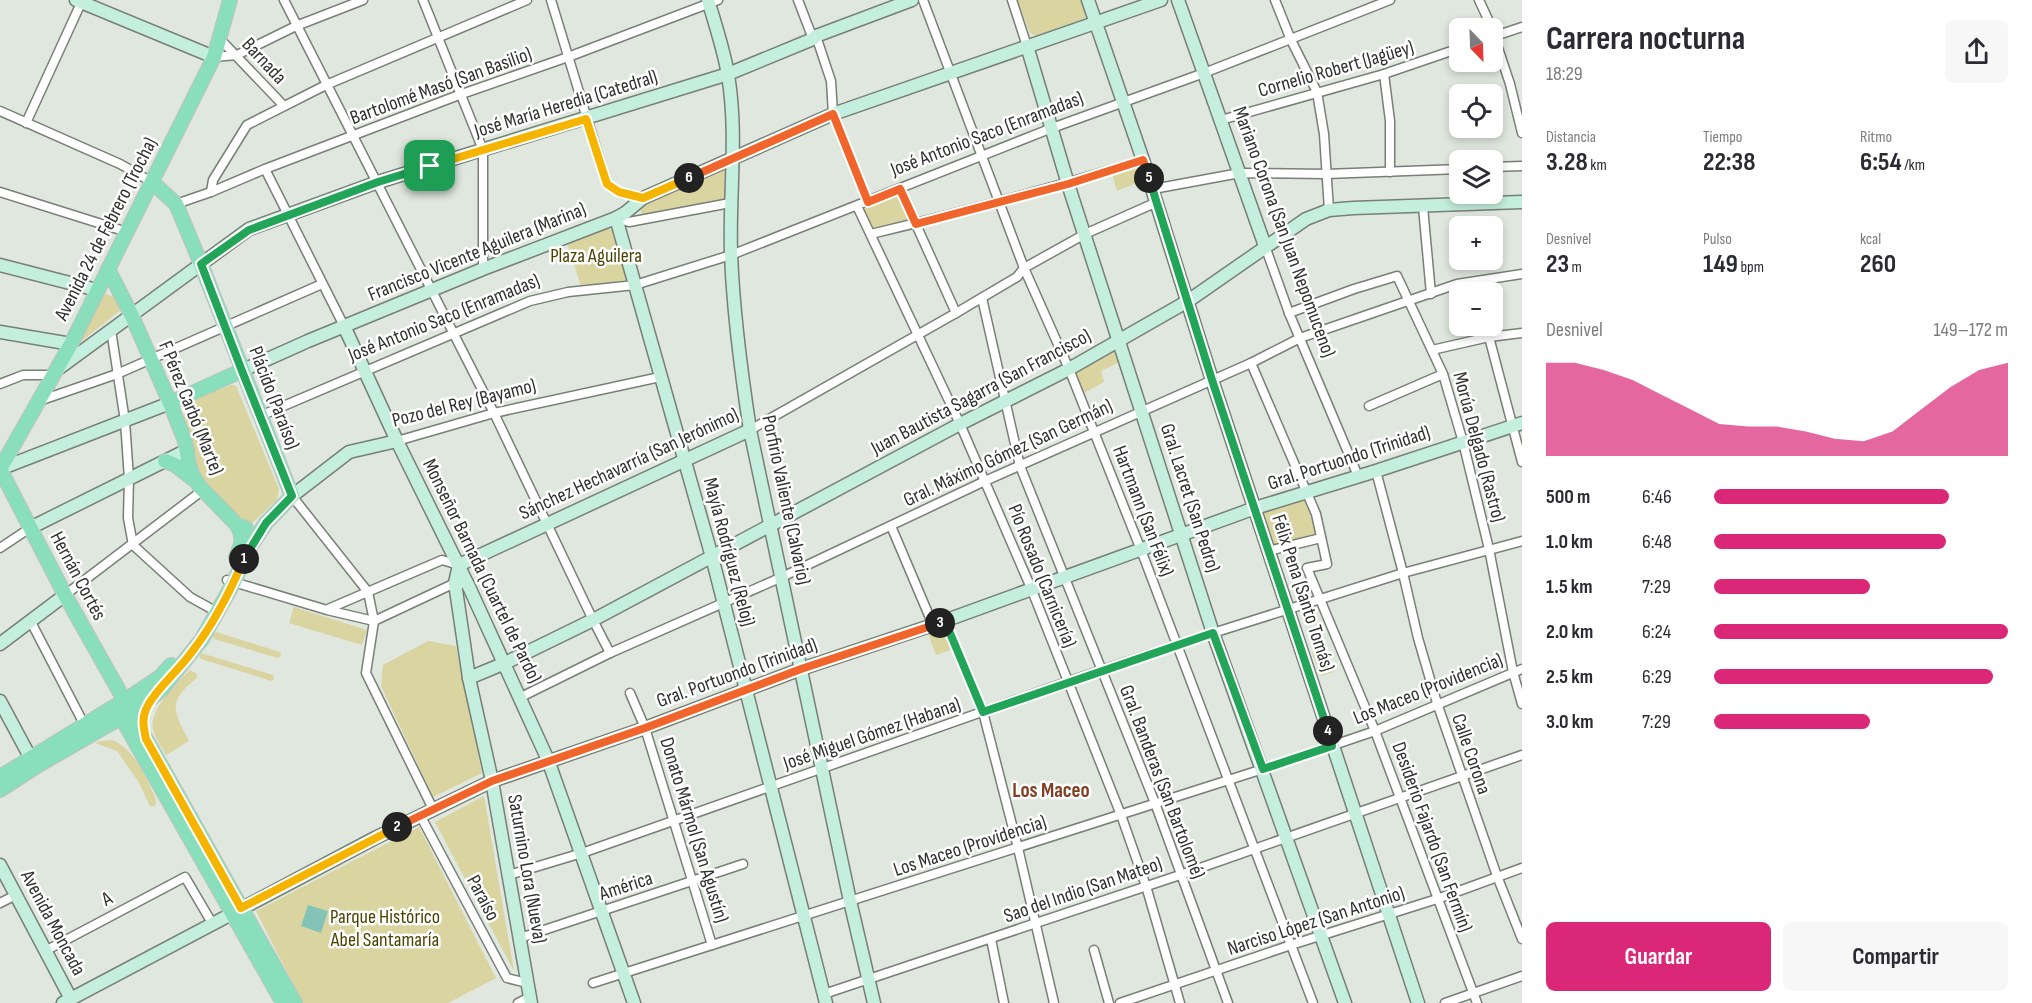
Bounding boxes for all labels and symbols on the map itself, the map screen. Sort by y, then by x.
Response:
north arrow [1449,18,1503,72]
street label: Barnada [237,33,291,89]
street label: Cornelio Robert (Jagüey) [1255,35,1417,103]
street label: Bartolomé Masó (San Basilio) [347,42,535,130]
street label: José María Heredia (Catedral) [471,65,660,144]
street label: José Antonio Saco (Enramadas) [886,86,1087,182]
street label: Mariano Corona (San Juan Nepomuceno) [1227,103,1341,361]
street label: Avenida 24 de Febrero (Trocha) [49,133,163,325]
pin [404,140,455,191]
pin: 6 [674,163,704,193]
pin: 5 [1134,163,1164,193]
street label: Francisco Vicente Aguilera (Marina) [364,197,590,307]
park label: Plaza Aguilera [550,244,642,268]
street label: José Antonio Saco (Enramadas) [344,269,543,368]
street label: Juan Bautista Sagarra (San Francisco) [866,324,1095,461]
street label: F Pérez Carbó (Marte) [153,338,229,478]
street label: Plácido (Paraíso) [243,343,305,453]
street label: Morúa Delgado (Rastro) [1447,369,1511,525]
street label: Pozo del Rey (Bayamo) [390,374,538,432]
street label: Gral. Máximo Gómez (San Germán) [900,394,1116,512]
street label: Sánchez Hechavarría (San Jerónimo) [516,403,742,525]
street label: Porfirio Valiente (Calvario) [756,413,816,587]
street label: Gral. Portuondo (Trinidad) [1265,420,1433,496]
street label: Gral. Lacret (San Pedro) [1155,421,1225,575]
street label: Hartmann (San Félix) [1107,442,1179,580]
street label: Monseñor Barnada (Cuartel de Pardo) [417,455,547,687]
street label: Mayía Rodríguez (Reloj) [698,475,760,629]
street label: Pío Rosado (Carnicería) [1002,501,1082,651]
street label: Félix Pena (Santo Tomás) [1266,511,1340,675]
street label: Hernán Cortés [45,528,111,624]
pin: 1 [229,544,259,574]
pin: 3 [925,608,955,638]
street label: Gral. Portuondo (Trinidad) [653,633,821,713]
street label: Los Maceo (Providencia) [1350,648,1506,730]
street label: Gral. Banderas (San Bartolomé) [1114,682,1210,882]
street label: José Miguel Gómez (Habana) [779,692,964,776]
street label: Calle Corona [1446,711,1496,797]
pin: 4 [1313,716,1343,746]
street label: Donato Mármol (San Agustín) [654,734,734,926]
street label: Desiderio Fajardo (San Fermín) [1386,739,1478,935]
district label: Los Maceo [1012,778,1090,803]
street label: Saturnino Lora (Nueva) [502,793,552,945]
street label: Los Maceo (Providencia) [891,810,1049,882]
pin: 2 [382,812,412,842]
street label: Sao del Indio (San Mateo) [1001,852,1165,928]
street label: Avenida Moncada [15,865,91,980]
street label: América [595,866,656,906]
street label: Paraíso [461,871,505,925]
street label: Narciso López (San Antonio) [1224,881,1408,961]
street label: A [97,886,117,912]
park label: Parque Histórico Abel Santamaría [330,905,440,952]

